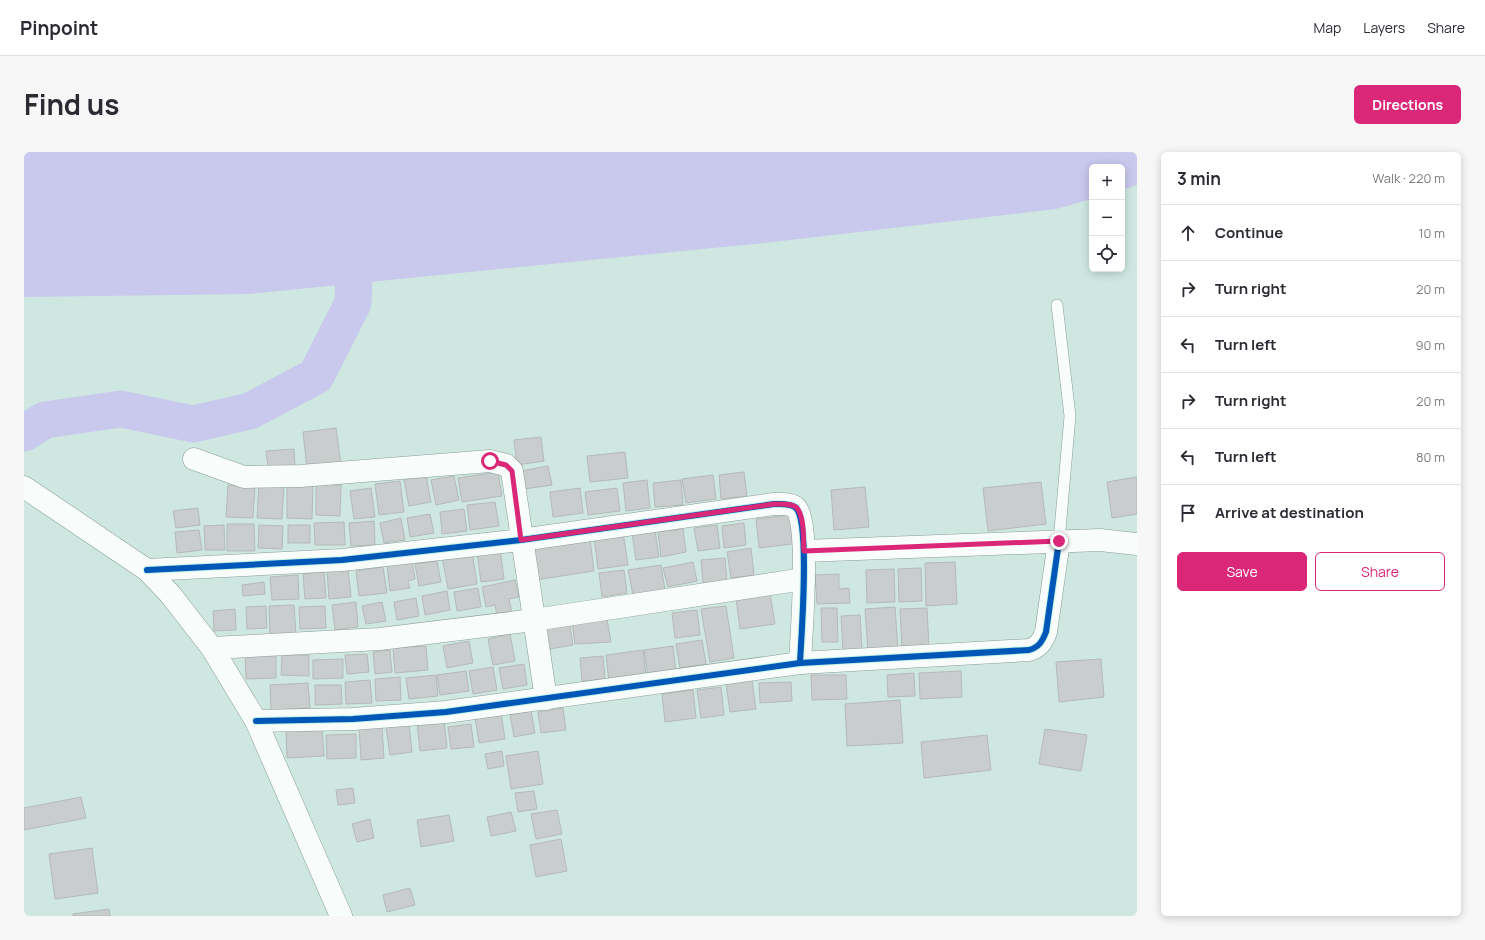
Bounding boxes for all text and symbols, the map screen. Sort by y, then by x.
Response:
text: Pinpoint [20,15,98,41]
text: Map [1313,18,1341,37]
text: Layers [1363,18,1405,37]
text: Share [1427,18,1465,37]
text: Find us [24,85,119,123]
button: Directions [1354,85,1461,124]
map controls [1089,164,1125,272]
button: + [1089,164,1125,200]
text: 3 min [1177,167,1221,190]
text: Walk · 220 m [1372,169,1445,187]
button: − [1089,200,1125,236]
icon: ahead [1177,222,1199,244]
text: Continue [1215,222,1283,243]
text: 10 m [1418,224,1445,242]
button: locate [1089,236,1125,272]
icon: right [1177,278,1199,300]
text: Turn right [1215,278,1286,299]
text: 20 m [1416,280,1445,298]
icon: left [1177,334,1199,356]
text: Turn left [1215,334,1277,355]
text: 90 m [1415,336,1445,354]
icon: right [1177,390,1199,412]
text: Turn right [1215,390,1286,411]
text: 20 m [1416,392,1445,410]
icon: left [1177,446,1199,468]
text: Turn left [1215,446,1277,467]
text: 80 m [1416,448,1445,466]
route start [481,452,499,470]
icon: arrive [1177,502,1199,524]
text: Arrive at destination [1215,502,1364,523]
route end [1050,532,1068,550]
button: Save [1177,552,1307,591]
button: Share [1315,552,1445,591]

